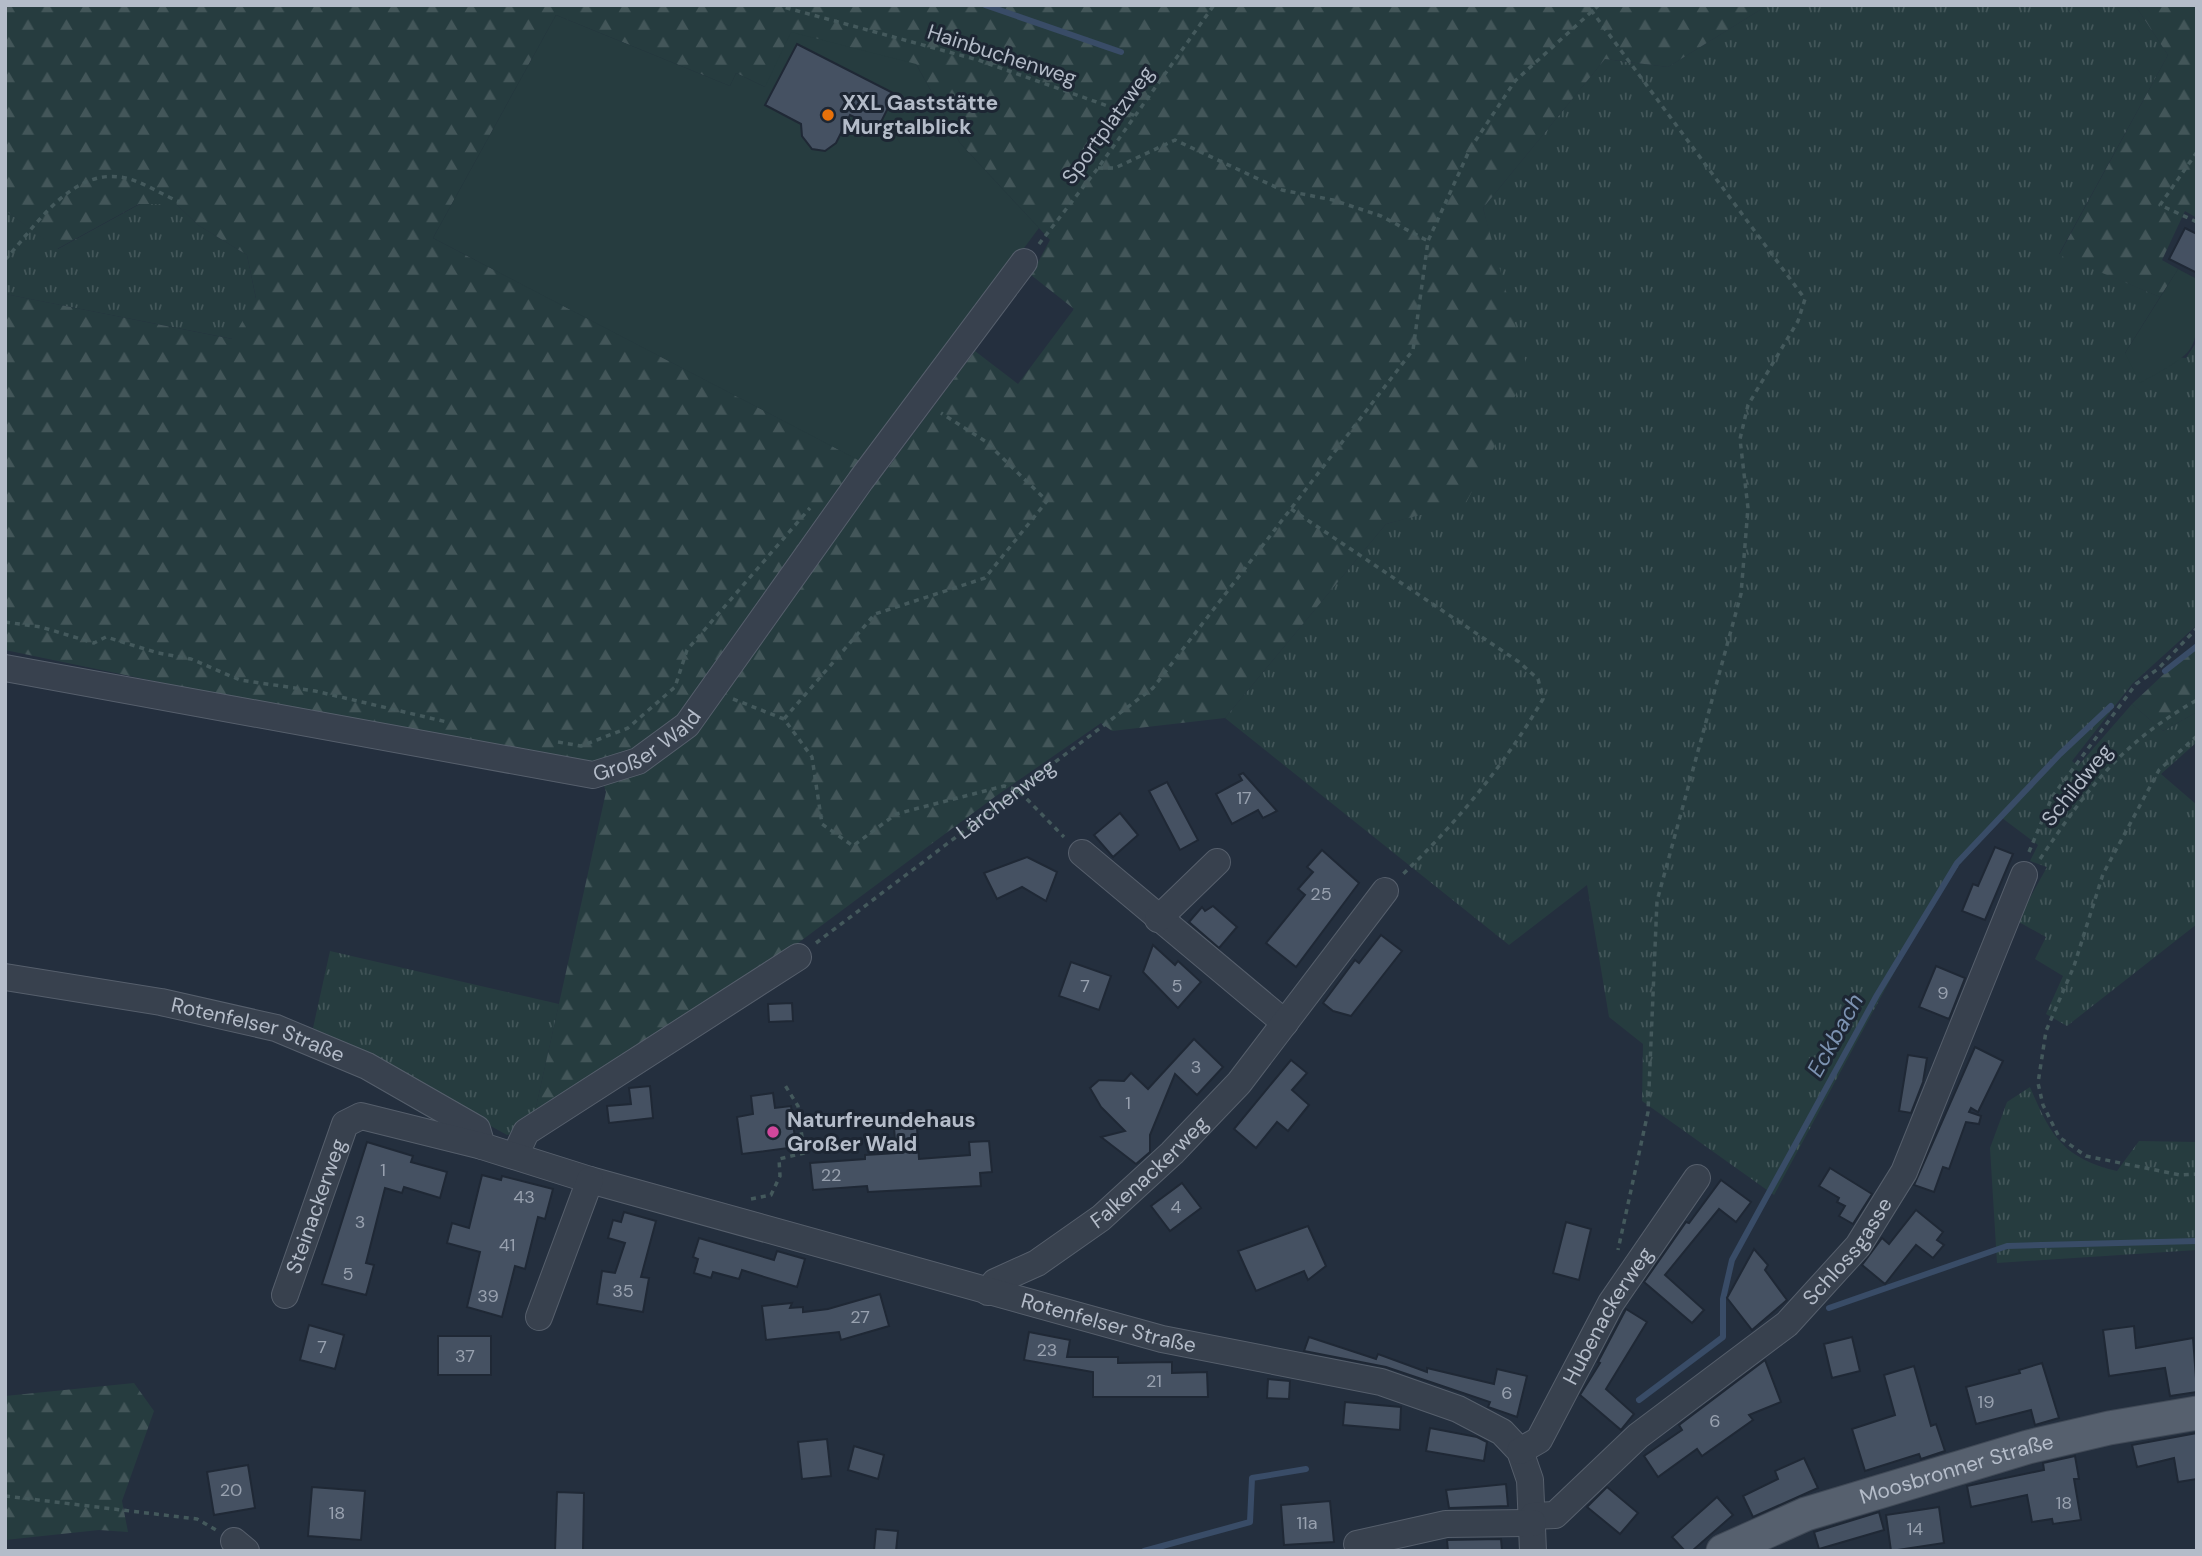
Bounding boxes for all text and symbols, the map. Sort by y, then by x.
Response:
street label: Hainbuchenweg [924,18,1080,92]
street label: Sportplatzweg [1056,60,1161,190]
place label: XXL Gaststätte Murgtalblick [842,89,998,141]
marker: XXL Gaststätte Murgtalblick [820,107,836,123]
street label: Großer Wald [590,704,708,788]
street label: Schildweg [2035,738,2119,832]
street label: Lärchenweg [951,753,1061,846]
house number: 17 [1236,786,1252,810]
house number: 25 [1310,882,1332,906]
house number: 7 [1080,974,1090,998]
house number: 5 [1172,974,1182,998]
house number: 9 [1937,981,1949,1005]
water label: Eckbach [1800,988,1870,1082]
street label: Rotenfelser Straße [169,991,349,1069]
house number: 3 [1191,1055,1201,1079]
house number: 1 [1125,1091,1131,1115]
place label: Naturfreundehaus Großer Wald [787,1106,976,1158]
street label: Falkenackerweg [1085,1109,1214,1235]
marker: Naturfreundehaus Großer Wald [765,1124,781,1140]
street label: Steinackerweg [280,1135,353,1278]
house number: 1 [380,1158,386,1182]
house number: 22 [821,1163,841,1187]
house number: 43 [513,1185,535,1209]
street label: Schlossgasse [1797,1192,1899,1312]
house number: 4 [1171,1195,1182,1219]
house number: 3 [355,1210,365,1234]
house number: 41 [499,1233,515,1257]
street label: Hubenackerweg [1556,1241,1660,1390]
house number: 5 [343,1262,353,1286]
house number: 35 [612,1279,634,1303]
house number: 39 [477,1284,499,1308]
street label: Rotenfelser Straße [1018,1286,1199,1359]
house number: 27 [850,1305,870,1329]
house number: 7 [317,1335,327,1359]
house number: 23 [1036,1338,1058,1362]
house number: 37 [455,1344,475,1368]
house number: 21 [1146,1369,1162,1393]
house number: 6 [1501,1381,1513,1405]
house number: 19 [1978,1390,1994,1414]
house number: 6 [1709,1409,1721,1433]
street label: Moosbronner Straße [1856,1428,2056,1511]
house number: 20 [220,1478,242,1502]
house number: 18 [2056,1491,2072,1515]
house number: 18 [329,1501,345,1525]
house number: 11a [1296,1511,1318,1535]
house number: 14 [1907,1517,1923,1541]

